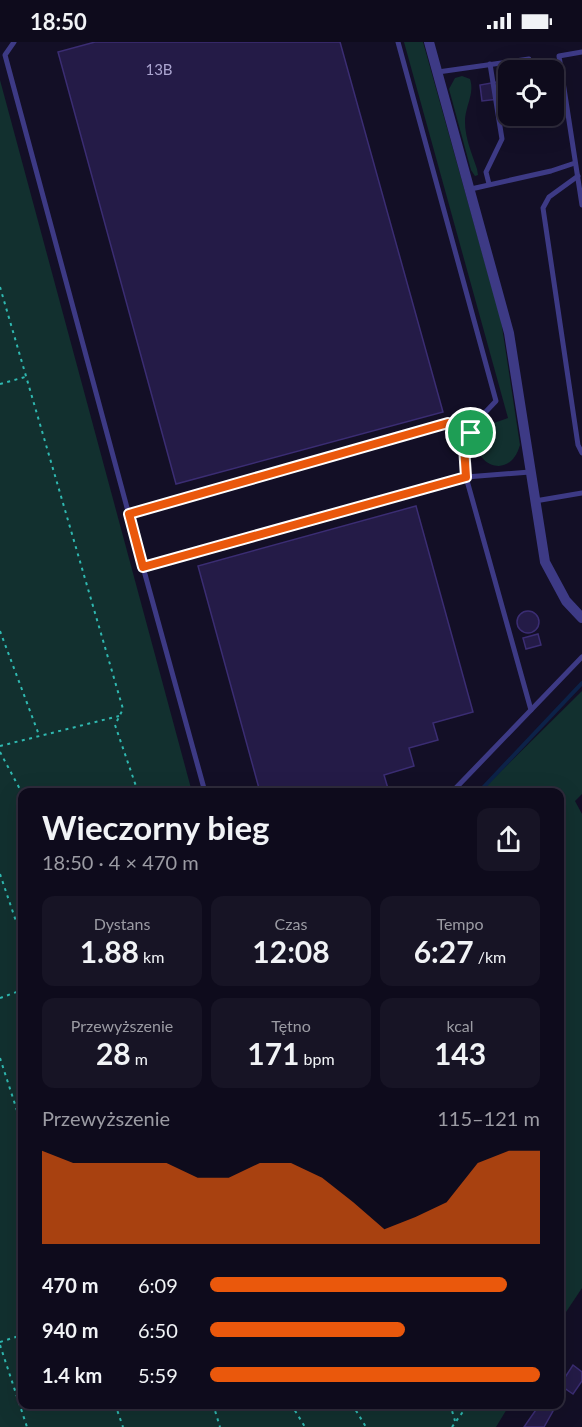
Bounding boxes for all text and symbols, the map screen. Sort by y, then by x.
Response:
text: 18:50 [30,8,87,35]
house number: 13B [145,60,173,78]
map controls [498,60,564,126]
button: locate [498,60,564,126]
pin [445,407,496,458]
icon: arrive [454,416,487,449]
text: Wieczorny bieg [42,807,269,847]
button: share [477,808,540,871]
text: 18:50 · 4 × 470 m [42,850,199,874]
text: Dystans [94,914,150,933]
text: Czas [275,914,307,933]
text: Tempo [436,914,484,933]
text: 1.88 [80,933,139,969]
text: 12:08 [252,933,330,969]
text: 6:27 [414,933,474,969]
text: km [139,947,164,966]
text: /km [474,947,506,966]
text: Przewyższenie [71,1016,173,1035]
text: Tętno [271,1016,311,1035]
text: kcal [446,1016,474,1035]
text: 28 [96,1035,131,1071]
text: 171 [247,1035,300,1071]
text: 143 [434,1035,486,1071]
text: m [131,1049,148,1068]
text: bpm [300,1049,335,1068]
text: Przewyższenie [42,1106,170,1130]
text: 115–121 m [437,1106,540,1130]
text: 470 m [42,1273,98,1297]
text: 6:09 [138,1273,178,1297]
text: 940 m [42,1318,98,1342]
text: 6:50 [138,1318,178,1342]
text: 1.4 km [42,1363,102,1387]
text: 5:59 [138,1363,178,1387]

